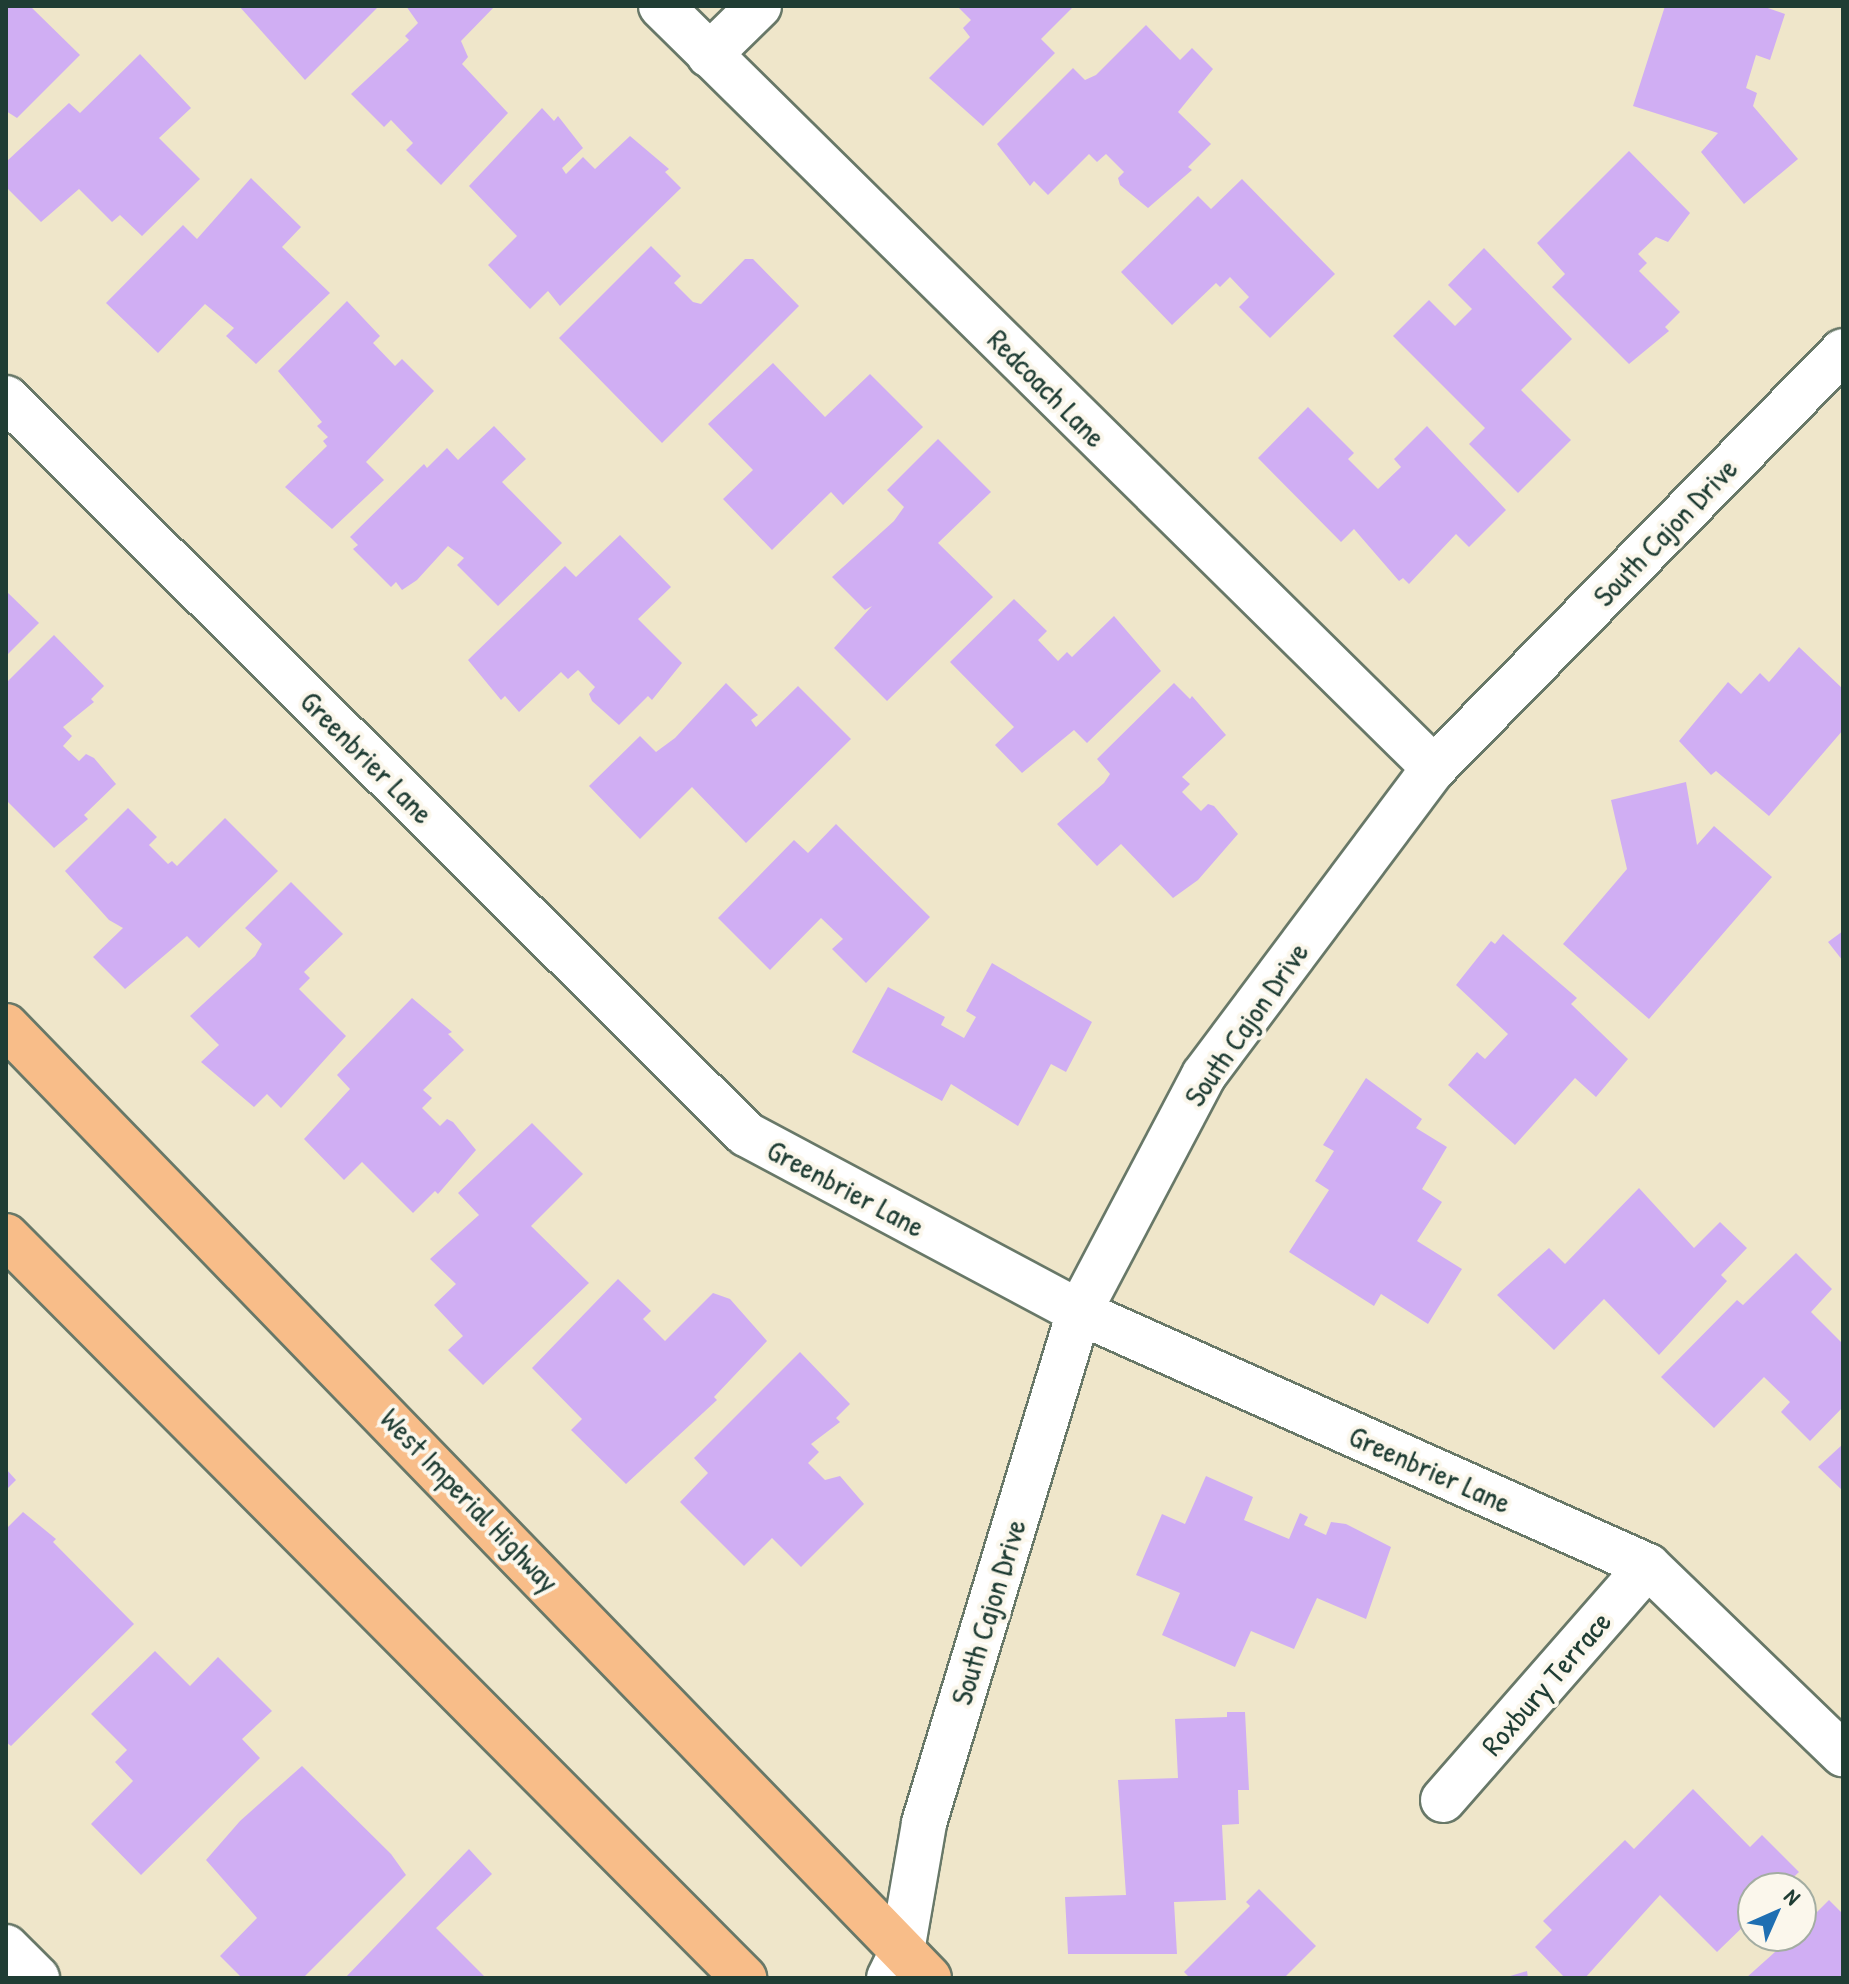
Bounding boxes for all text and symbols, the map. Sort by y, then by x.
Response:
street label: Redcoach Lane [980,321,1114,455]
street label: South Cajon Drive [1585,450,1745,614]
street label: Greenbrier Lane [293,683,441,831]
street label: South Cajon Drive [1176,935,1316,1113]
street label: Greenbrier Lane [761,1132,931,1244]
street label: West Imperial Highway [373,1401,567,1599]
street label: Greenbrier Lane [1344,1417,1516,1521]
street label: South Cajon Drive [943,1515,1033,1709]
street label: Roxbury Terrace [1474,1604,1618,1762]
north arrow [1737,1872,1817,1952]
text: N [1778,1882,1807,1911]

